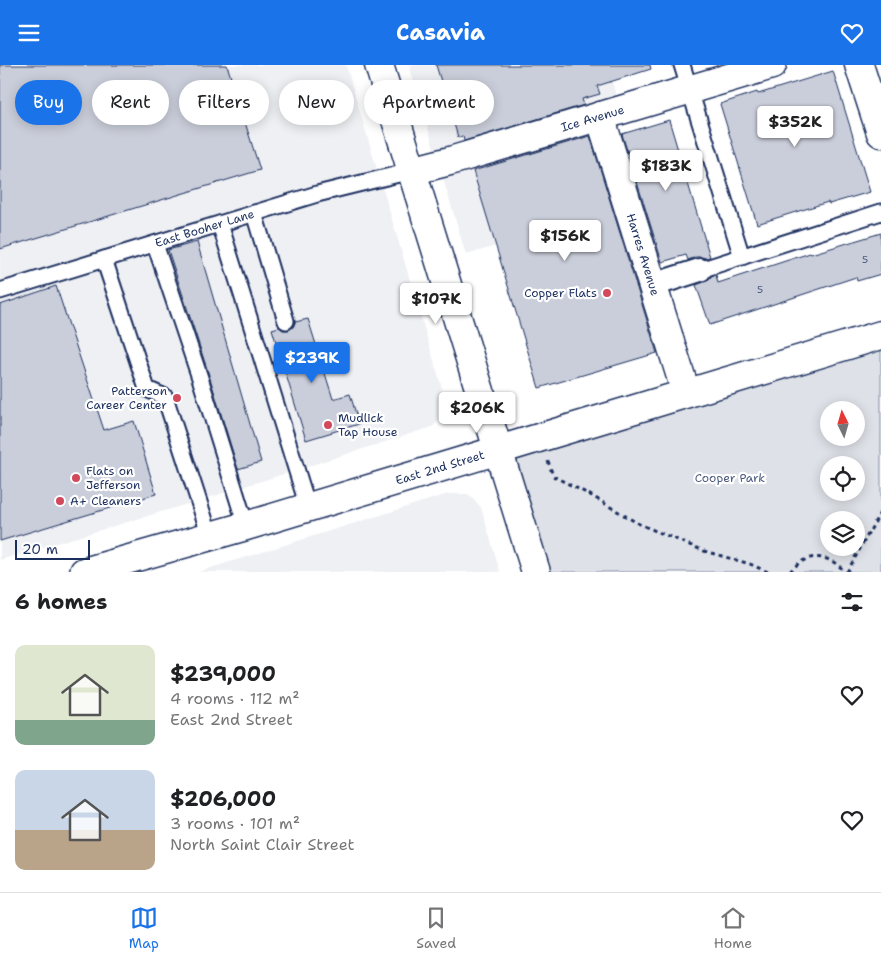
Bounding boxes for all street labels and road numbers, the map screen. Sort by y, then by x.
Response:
street label: Ice Avenue [559,101,626,135]
street label: East Booher Lane [153,206,256,251]
street label: Harres Avenue [623,211,663,298]
street label: East 2nd Street [394,447,486,489]

